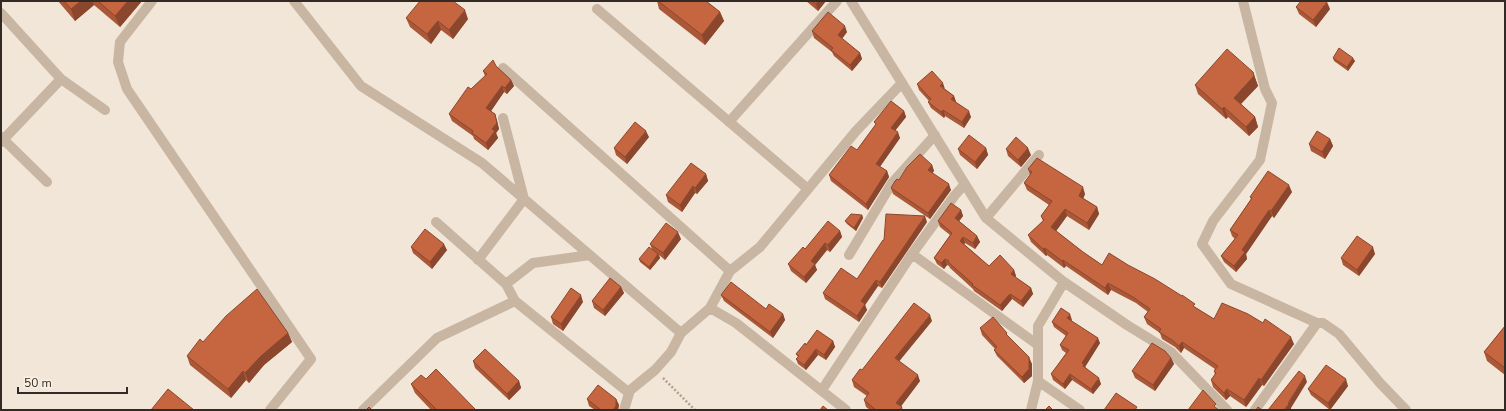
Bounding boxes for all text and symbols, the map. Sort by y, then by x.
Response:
scale bar [18,369,127,395]
text: 50 m [24,375,52,391]

